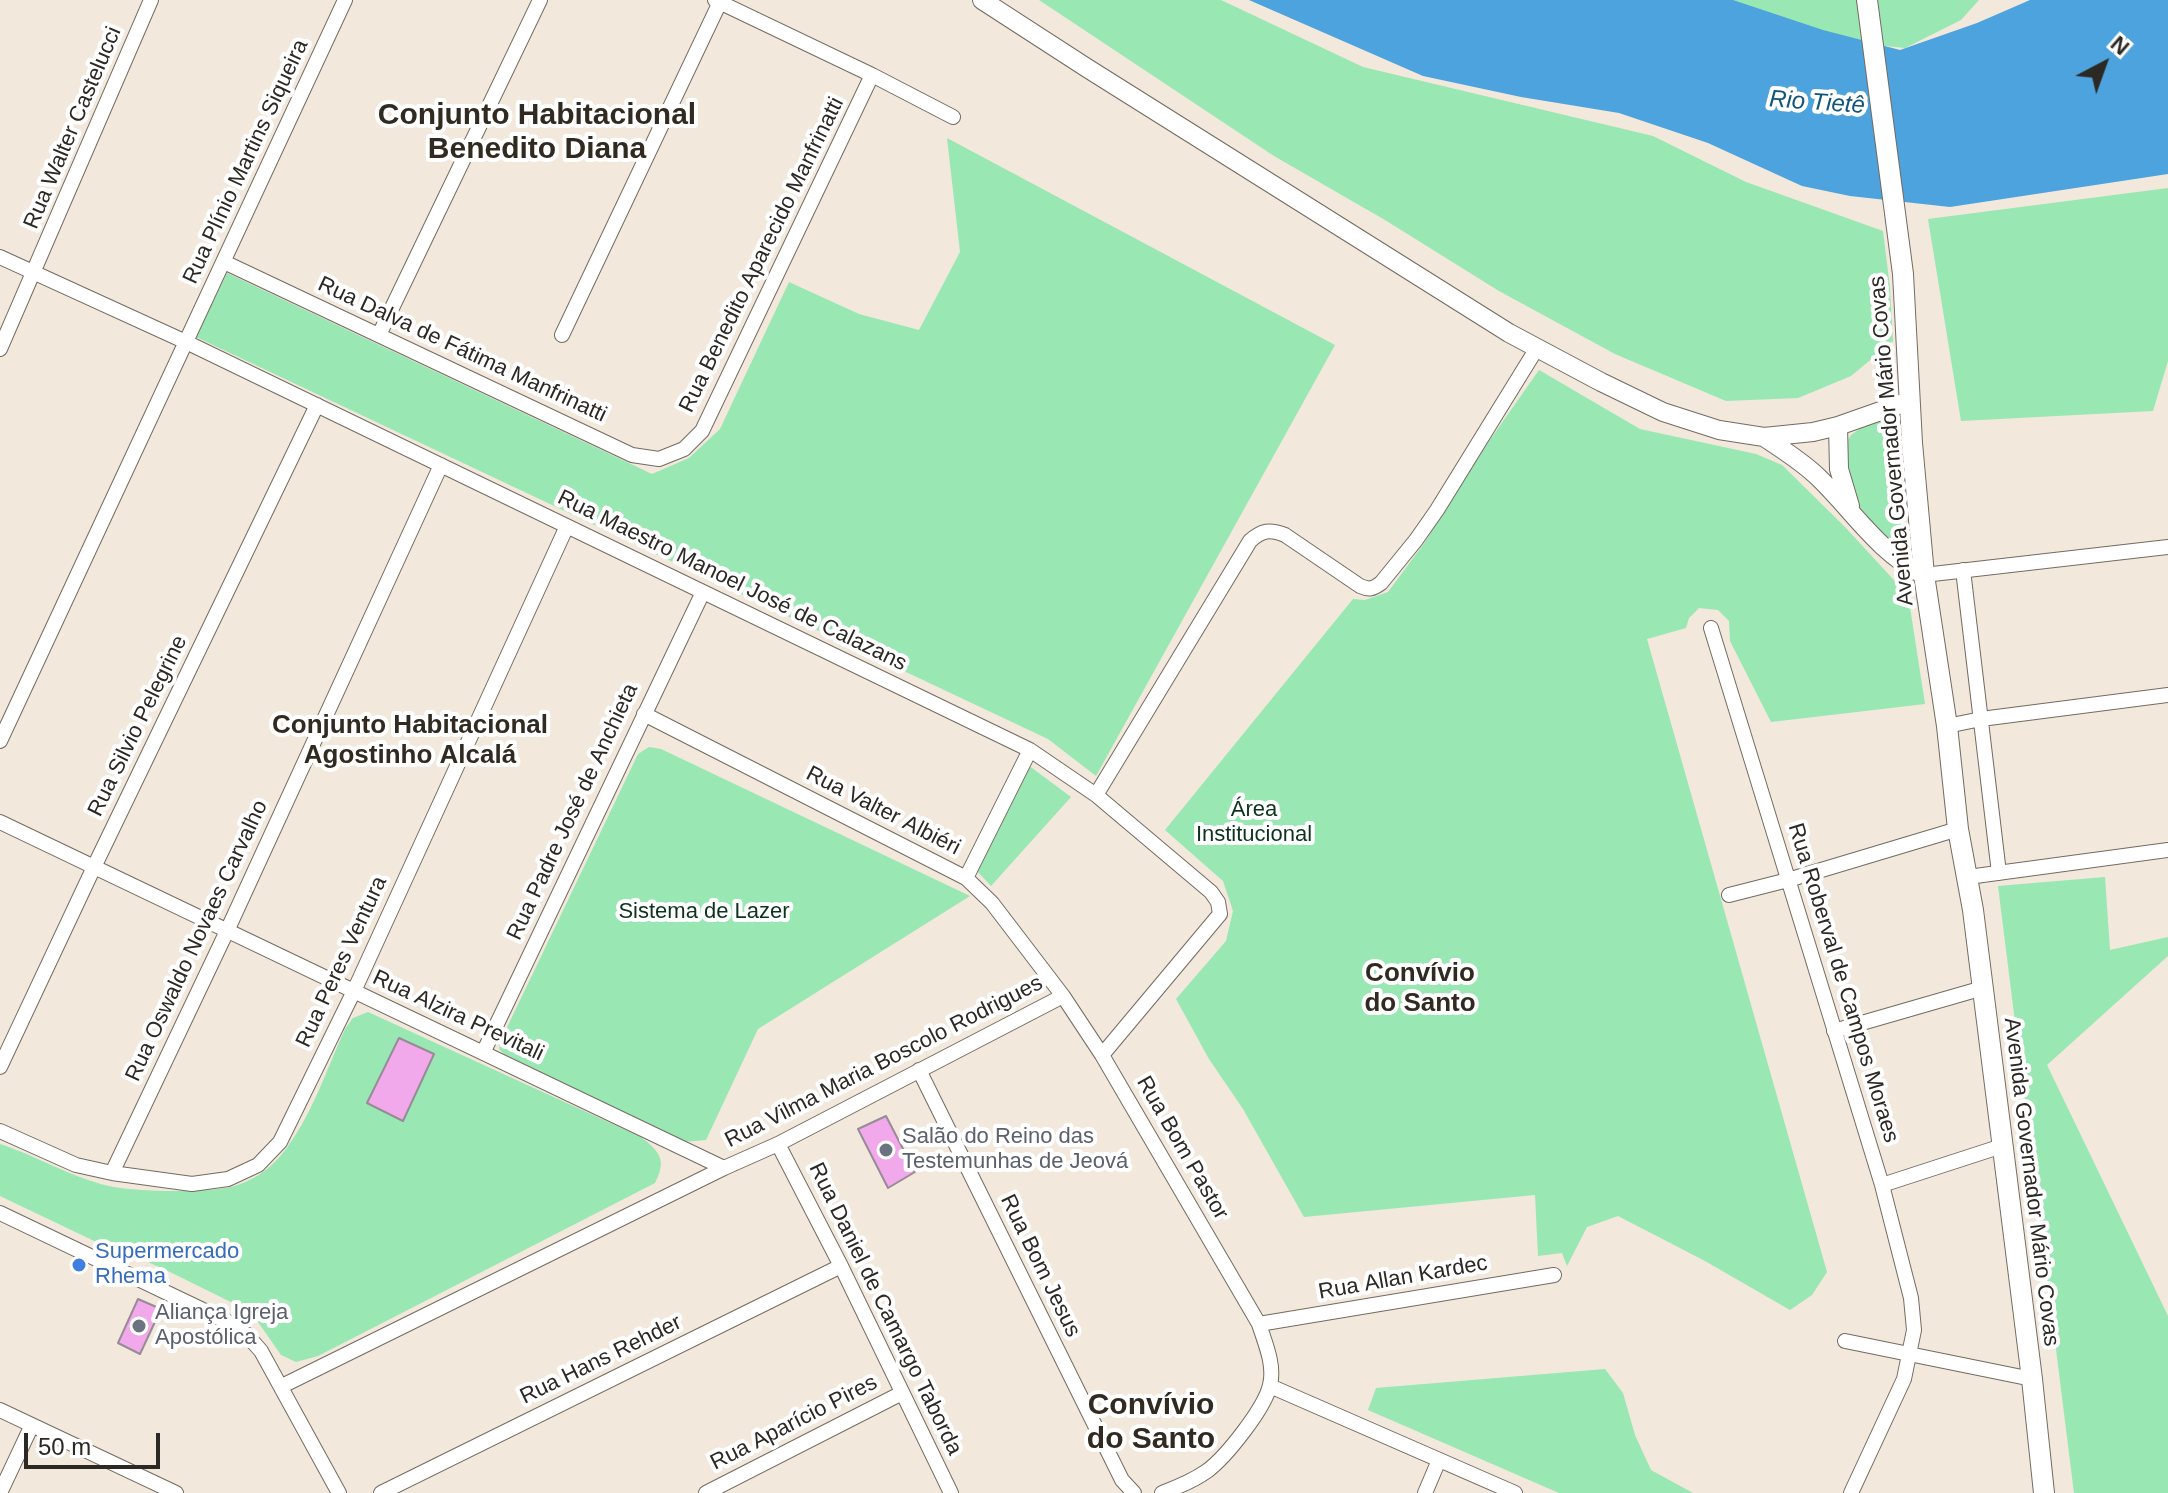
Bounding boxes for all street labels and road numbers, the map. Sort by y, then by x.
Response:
street label: Rua Walter Castelucci [18,23,128,233]
street label: Rua Plínio Martins Siqueira [178,36,314,288]
street label: Rua Benedito Aparecido Manfrinatti [674,93,850,417]
street label: Rua Dalva de Fátima Manfrinatti [313,271,611,429]
street label: Avenida Governador Mário Covas [1864,275,1920,607]
street label: Rua Maestro Manoel José de Calazans [553,485,911,677]
street label: Rua Silvio Pelegrine [83,631,193,821]
street label: Rua Padre José de Anchieta [502,680,644,944]
street label: Rua Valter Albiéri [801,761,965,861]
street label: Rua Oswaldo Novaes Carvalho [120,796,274,1086]
street label: Rua Roberval de Campos Moraes [1782,820,1904,1146]
street label: Rua Peres Ventura [291,872,393,1052]
street label: Rua Alzira Previtali [368,965,548,1067]
street label: Rua Vilma Maria Boscolo Rodrigues [721,970,1047,1154]
street label: Avenida Governador Mário Covas [1998,1016,2064,1348]
street label: Rua Bom Pastor [1130,1072,1234,1224]
street label: Rua Daniel de Camargo Taborda [803,1159,967,1459]
street label: Rua Bom Jesus [994,1190,1086,1342]
street label: Rua Allan Kardec [1316,1250,1490,1306]
street label: Rua Hans Rehder [516,1310,686,1410]
street label: Rua Aparício Pires [706,1370,882,1476]

